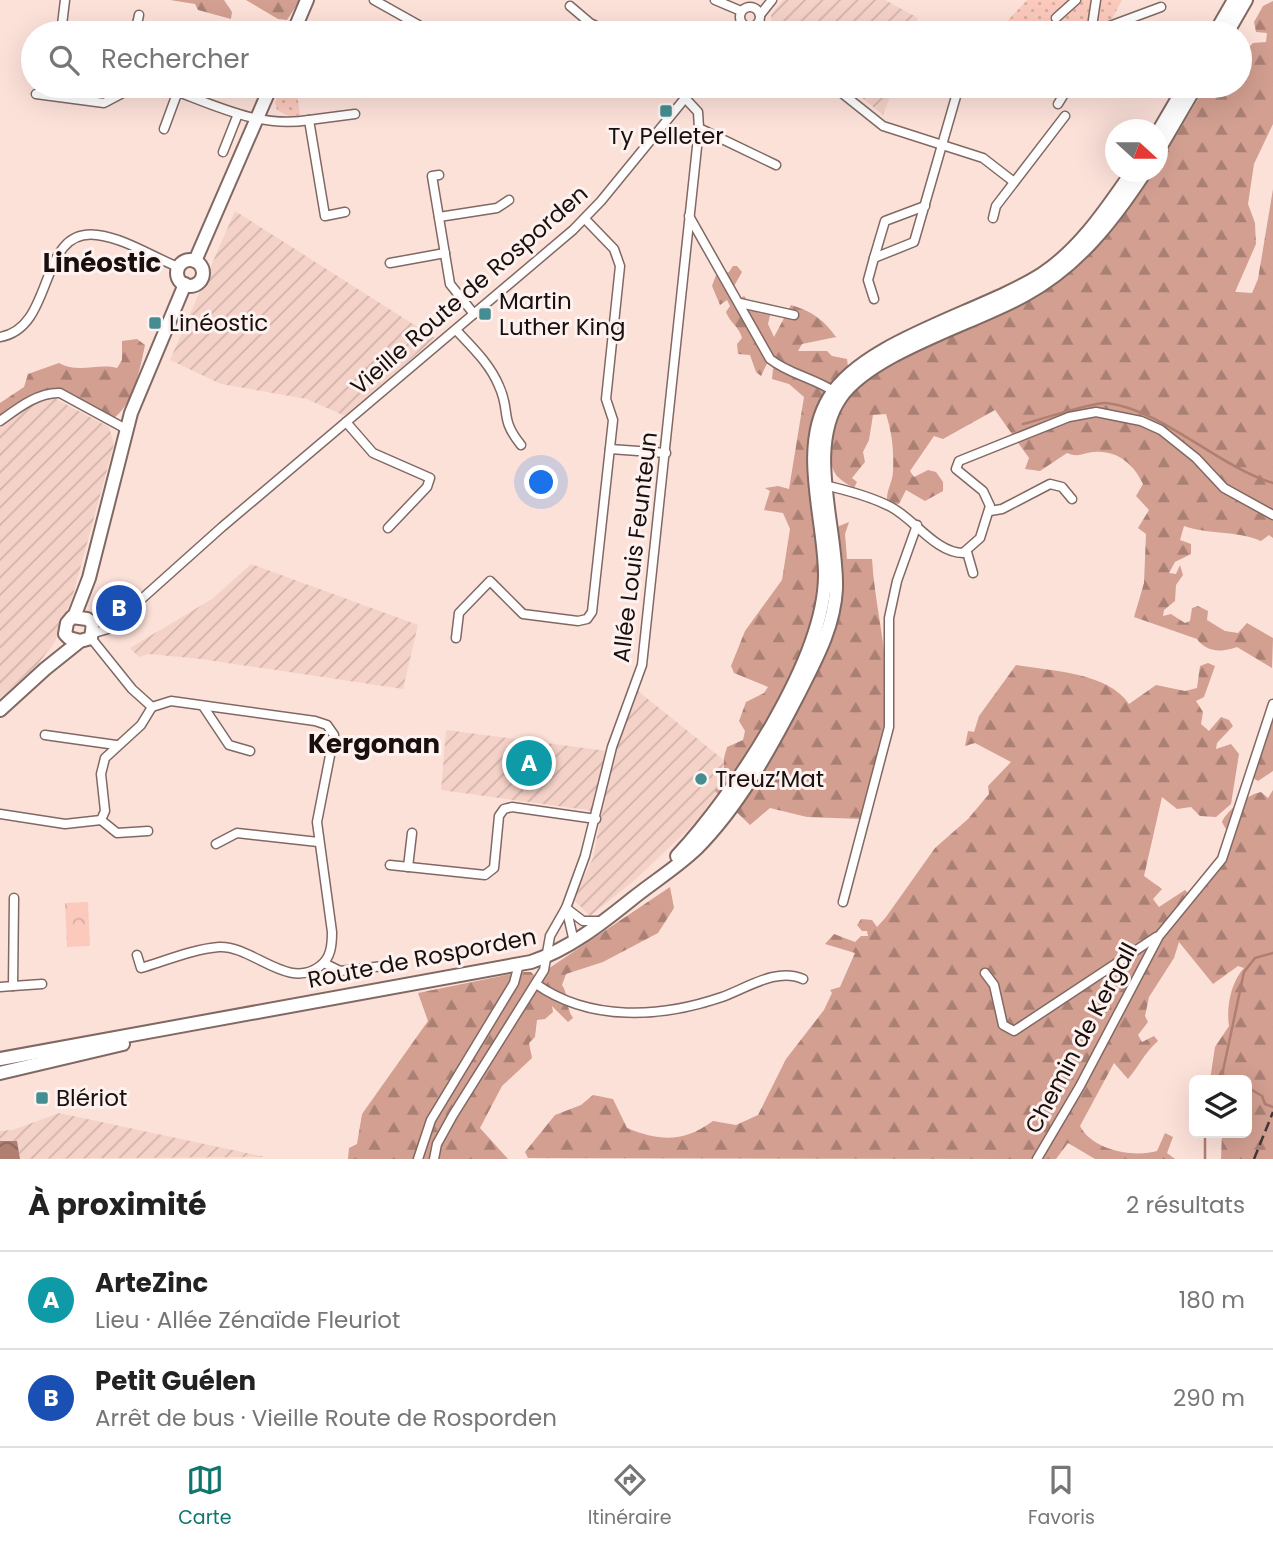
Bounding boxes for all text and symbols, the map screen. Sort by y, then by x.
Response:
search box [21,21,1252,98]
icon: search [45,41,83,79]
text: Rechercher [101,41,249,77]
marker: Ty Pelleter [658,103,674,119]
north arrow [1105,119,1168,182]
place label: Ty Pelleter [608,120,724,152]
street label: Vieille Route de Rosporden [343,178,595,402]
district label: Linéostic [43,245,161,281]
place label: Martin Luther King [499,285,625,343]
marker: Martin Luther King [477,306,493,322]
place label: Linéostic [169,307,268,339]
marker: Linéostic [147,315,163,331]
street label: Allée Louis Feunteun [605,430,665,664]
your location [524,465,558,499]
pin: B [96,582,142,634]
district label: Kergonan [308,726,440,762]
pin: A [506,737,552,789]
place label: Treuz’Mat [715,763,824,795]
marker: Treuz’Mat [693,771,709,787]
street label: Route de Rosporden [305,920,539,996]
street label: Chemin de Kergall [1017,937,1145,1139]
map controls [1189,1075,1252,1138]
button: layers [1189,1075,1252,1138]
place label: Blériot [56,1082,127,1114]
marker: Blériot [34,1090,50,1106]
text: À proximité [28,1183,207,1226]
text: 2 résultats [1126,1189,1245,1221]
text: ArteZinc [95,1265,208,1301]
text: A [43,1284,59,1316]
text: 180 m [1179,1284,1245,1316]
text: Lieu · Allée Zénaïde Fleuriot [95,1304,400,1336]
text: Petit Guélen [95,1363,256,1399]
text: B [43,1382,59,1414]
text: 290 m [1173,1382,1245,1414]
text: Arrêt de bus · Vieille Route de Rosporden [95,1402,557,1434]
tab: Carte [178,1461,231,1532]
tab: Itinéraire [588,1461,672,1532]
tab: Favoris [1028,1461,1095,1532]

